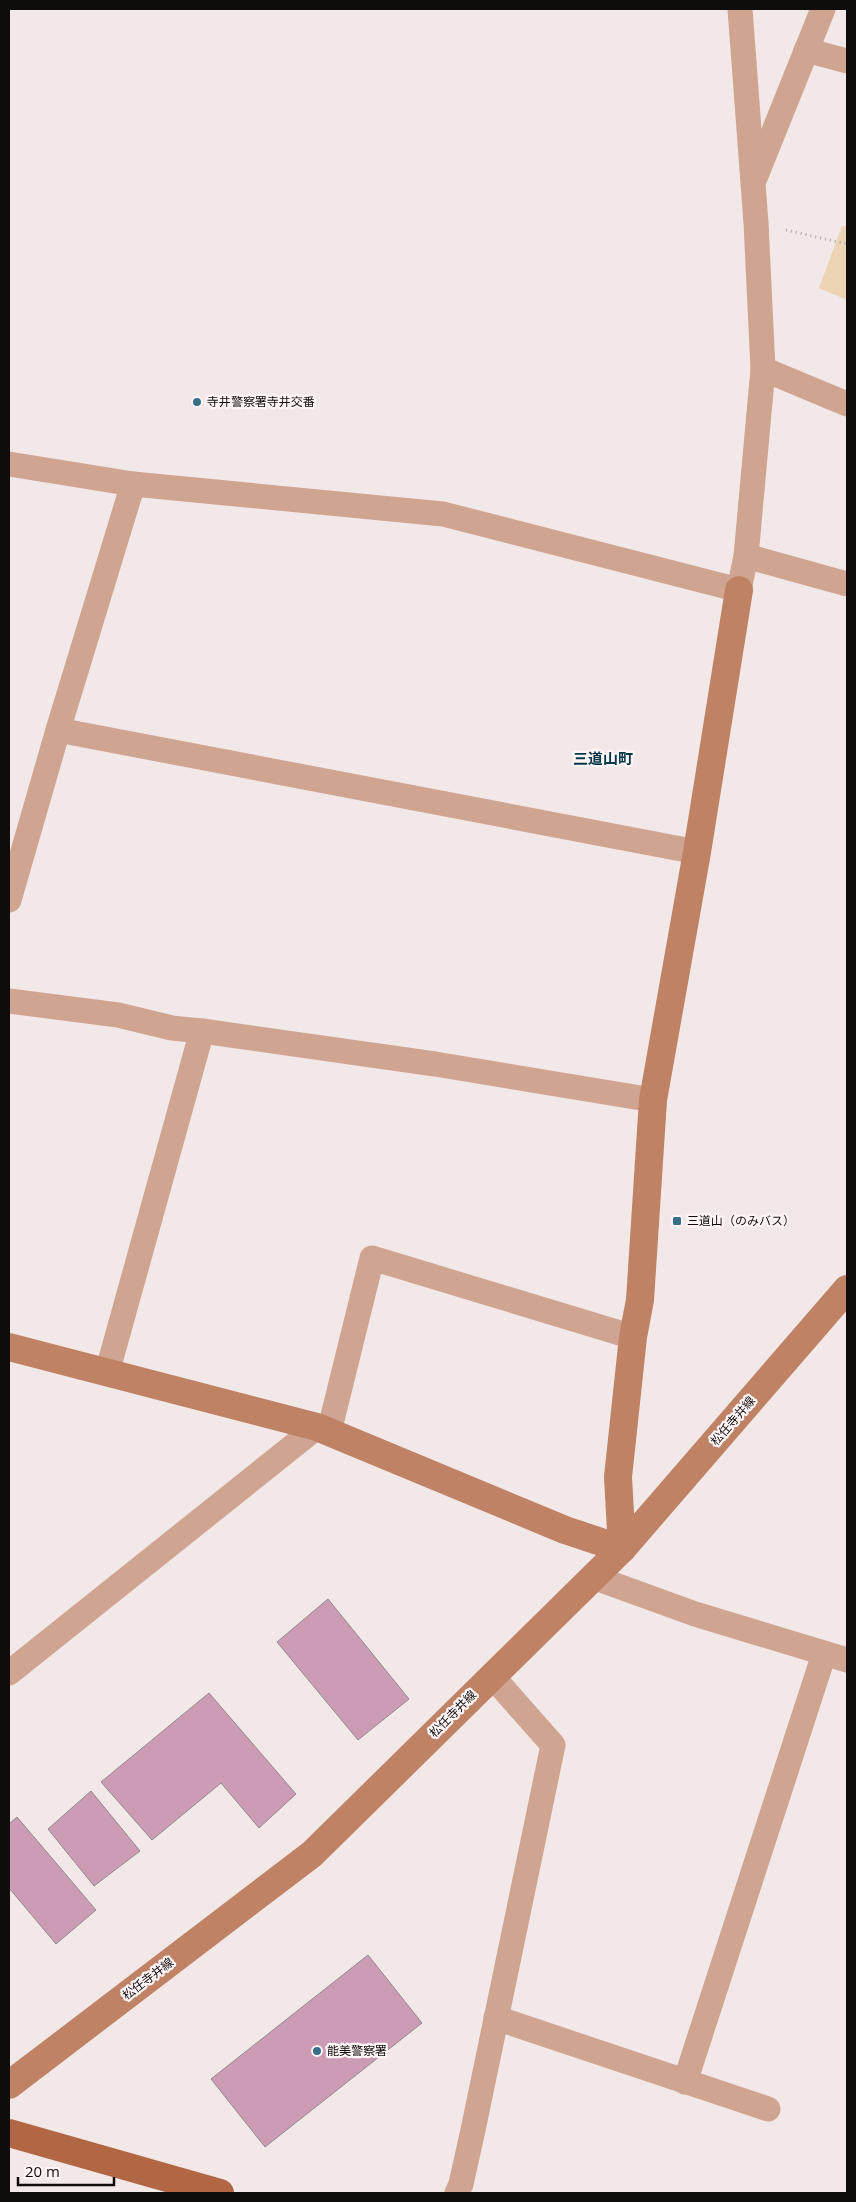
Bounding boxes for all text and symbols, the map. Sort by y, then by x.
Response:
place label: 寺井警察署寺井交番 [207,393,315,410]
marker: 寺井警察署寺井交番 [191,396,203,408]
district label: 三道山町 [573,748,633,768]
place label: 三道山（のみバス） [687,1212,795,1229]
marker: 三道山（のみバス） [671,1215,683,1227]
street label: 松任寺井線 [707,1392,759,1449]
street label: 松任寺井線 [425,1686,480,1741]
street label: 松任寺井線 [119,1954,177,2003]
place label: 能美警察署 [327,2042,387,2059]
marker: 能美警察署 [311,2045,323,2057]
scale bar [18,2154,114,2186]
text: 20 m [25,2161,60,2181]

